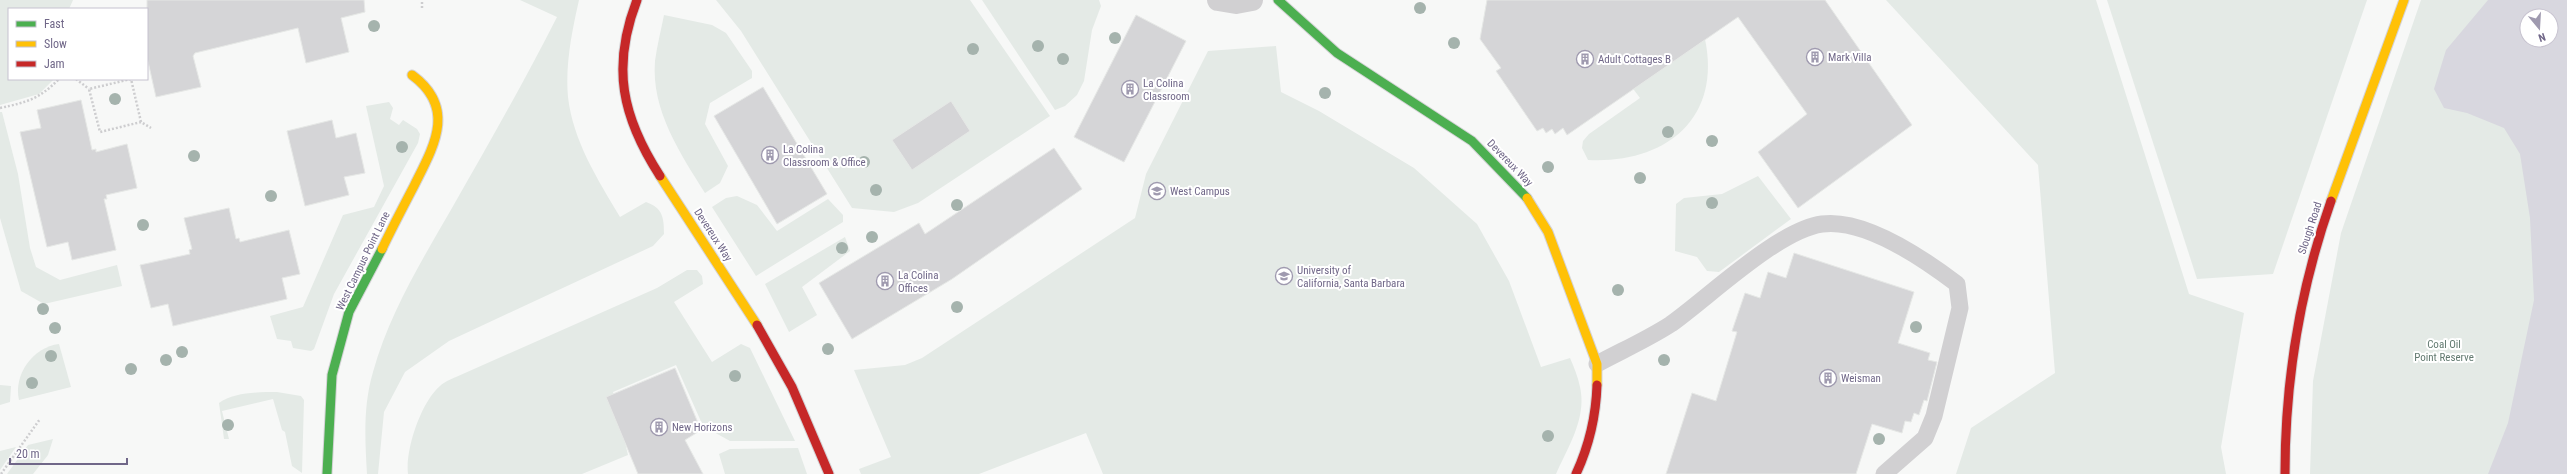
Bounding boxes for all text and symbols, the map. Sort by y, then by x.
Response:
legend [8,8,148,80]
north arrow [2519,8,2559,48]
text: Fast [44,17,65,31]
text: N [2536,30,2547,44]
text: Slow [44,37,67,51]
building icon: Mark Villa [1805,47,1825,67]
building icon: Adult Cottages B [1575,49,1595,69]
place label: Mark Villa [1828,51,1871,64]
place label: Adult Cottages B [1598,53,1671,66]
text: Jam [44,57,65,71]
place label: La Colina Classroom [1143,77,1190,103]
building icon: La Colina Classroom [1120,79,1140,99]
street label: Devereux Way [1484,137,1536,189]
place label: La Colina Classroom & Office [783,143,866,169]
building icon: La Colina Classroom & Office [760,145,780,165]
school or university icon: West Campus [1147,181,1167,201]
place label: West Campus [1170,185,1230,198]
street label: Slough Road [2295,200,2325,256]
street label: Devereux Way [691,206,735,264]
street label: West Campus Point Lane [333,209,393,313]
place label: University of California, Santa Barbara [1297,264,1405,290]
school or university icon: University of California, Santa Barbara [1274,266,1294,286]
place label: La Colina Offices [898,269,938,295]
building icon: La Colina Offices [875,271,895,291]
park label: Coal Oil Point Reserve [2414,338,2474,364]
building icon: Weisman [1818,368,1838,388]
place label: Weisman [1841,372,1881,385]
building icon: New Horizons [649,417,669,437]
place label: New Horizons [672,421,732,434]
scale bar [10,440,127,466]
text: 20 m [16,447,40,461]

